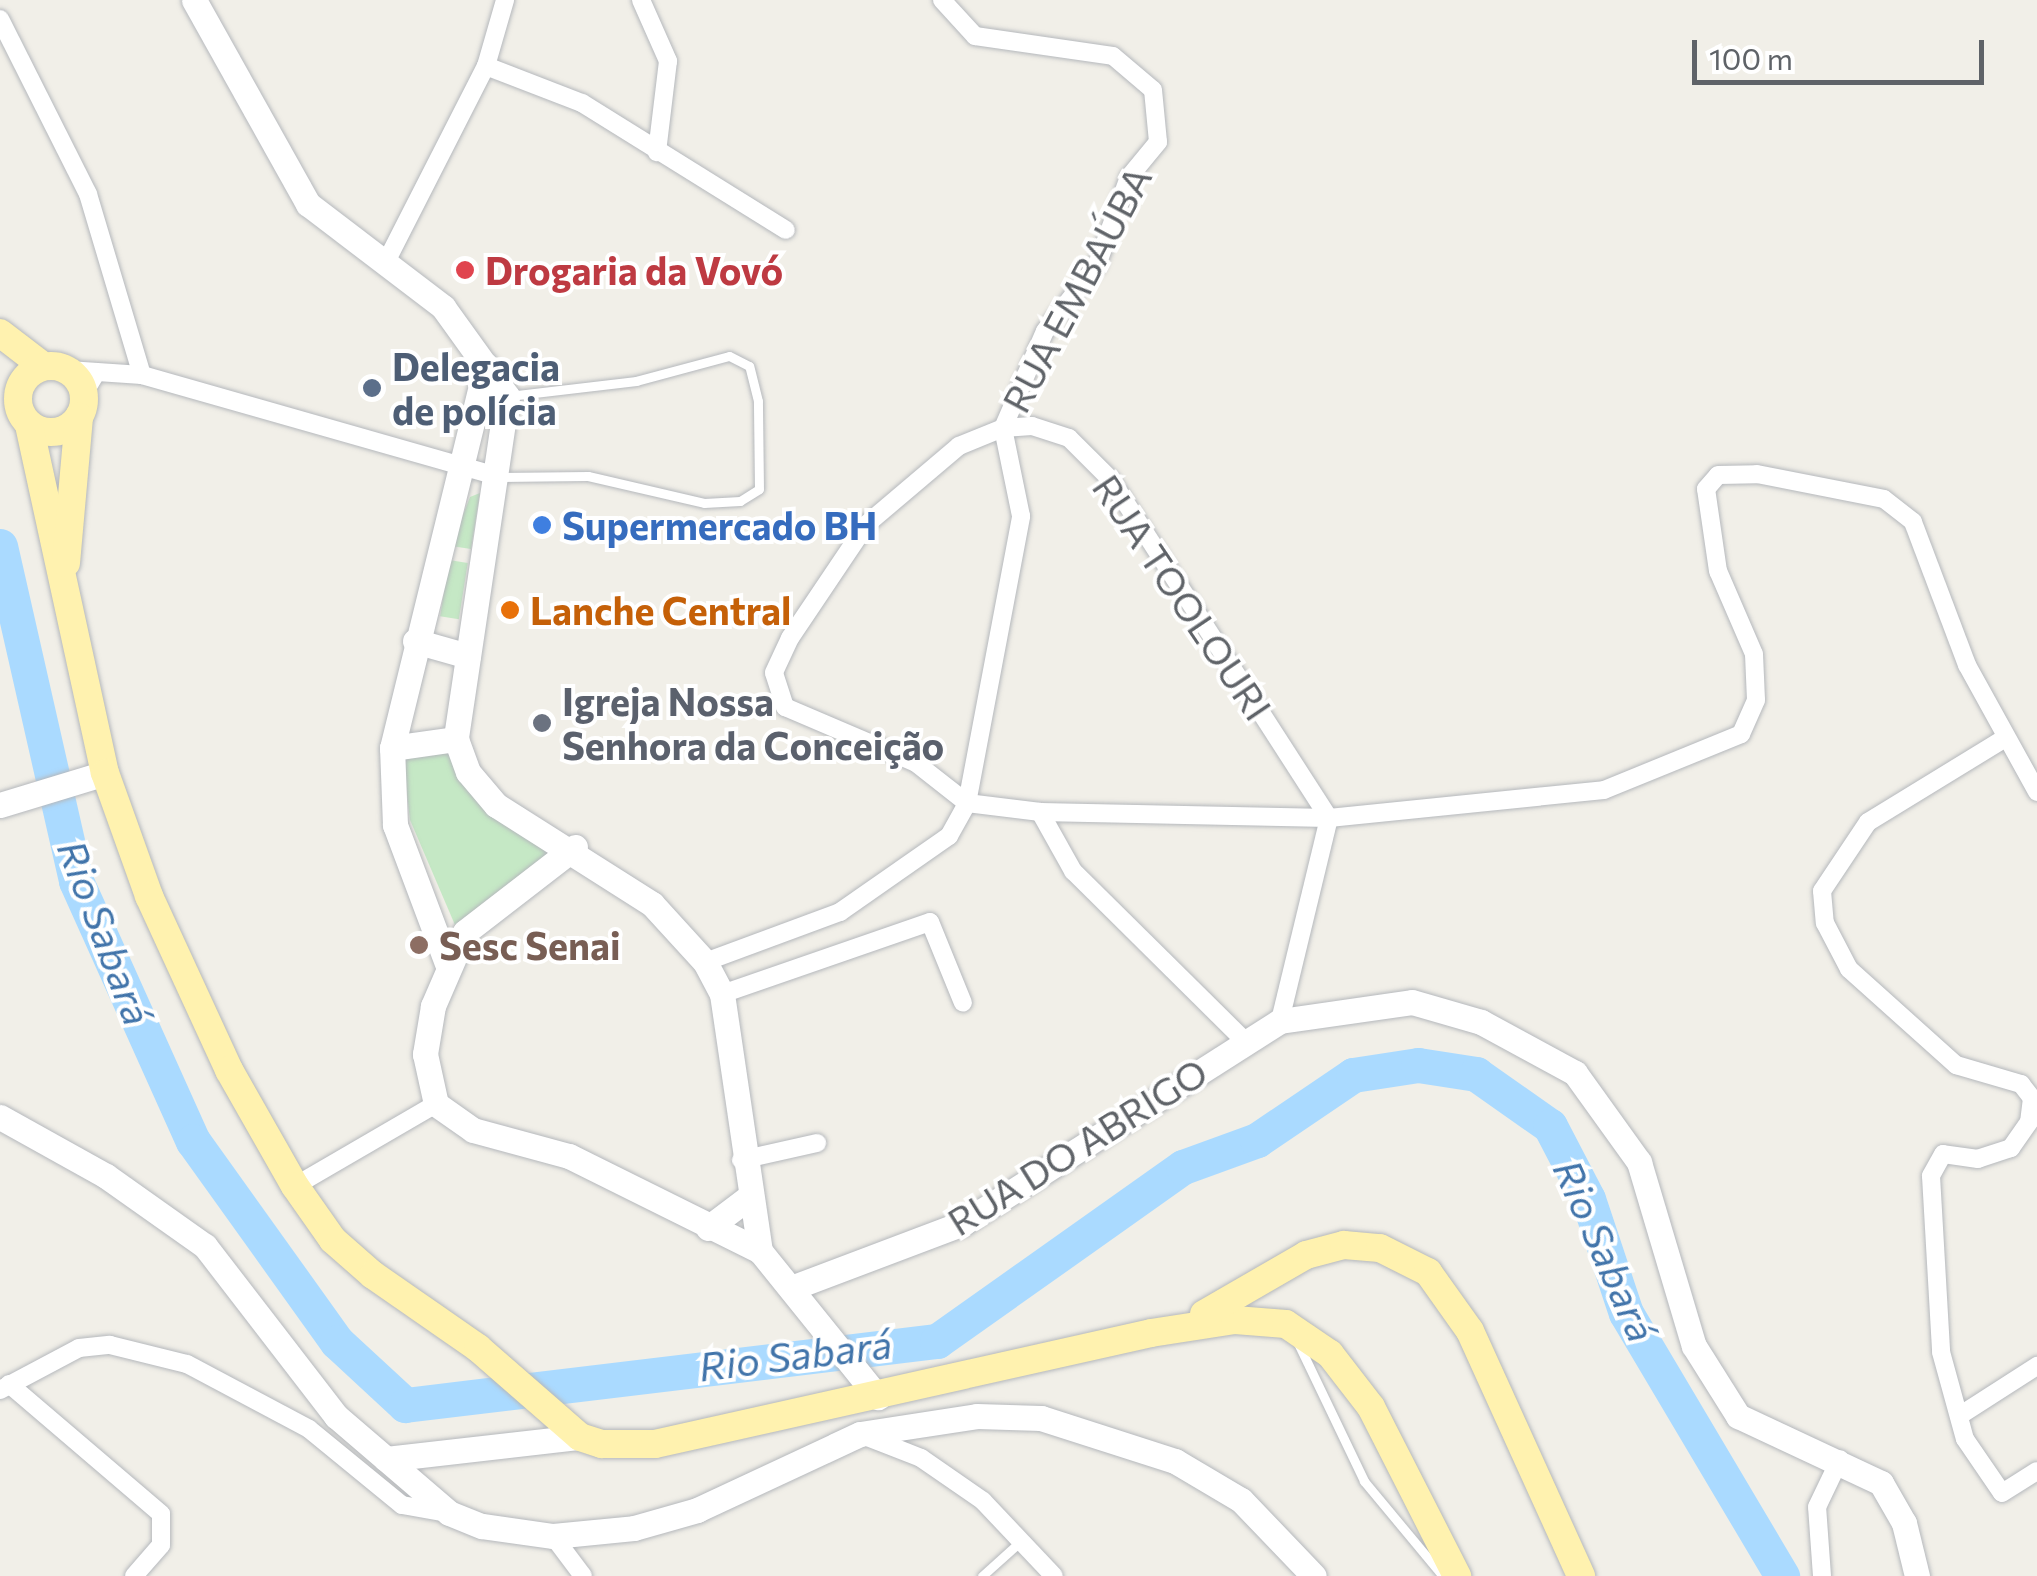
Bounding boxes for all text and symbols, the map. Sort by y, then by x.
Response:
scale bar [1697,20,1990,82]
text: 100 m [1709,39,1793,76]
street label: RUA EMBAÚBA [992,158,1160,420]
place label: Drogaria da Vovó [485,247,783,293]
marker: Drogaria da Vovó [454,259,476,281]
place label: Delegacia de polícia [392,343,560,432]
marker: Delegacia de polícia [361,377,383,399]
street label: RUA TOOLOURI [1084,466,1282,728]
place label: Supermercado BH [562,502,877,548]
marker: Supermercado BH [531,514,553,536]
place label: Lanche Central [530,587,791,633]
marker: Lanche Central [499,599,521,621]
place label: Igreja Nossa Senhora da Conceição [562,678,944,768]
marker: Igreja Nossa Senhora da Conceição [531,712,553,734]
water label: Rio Sabará [49,833,163,1031]
place label: Sesc Senai [439,922,621,968]
marker: Sesc Senai [408,934,430,956]
street label: RUA DO ABRIGO [939,1048,1215,1244]
water label: Rio Sabará [1545,1152,1667,1348]
water label: Rio Sabará [696,1318,894,1390]

